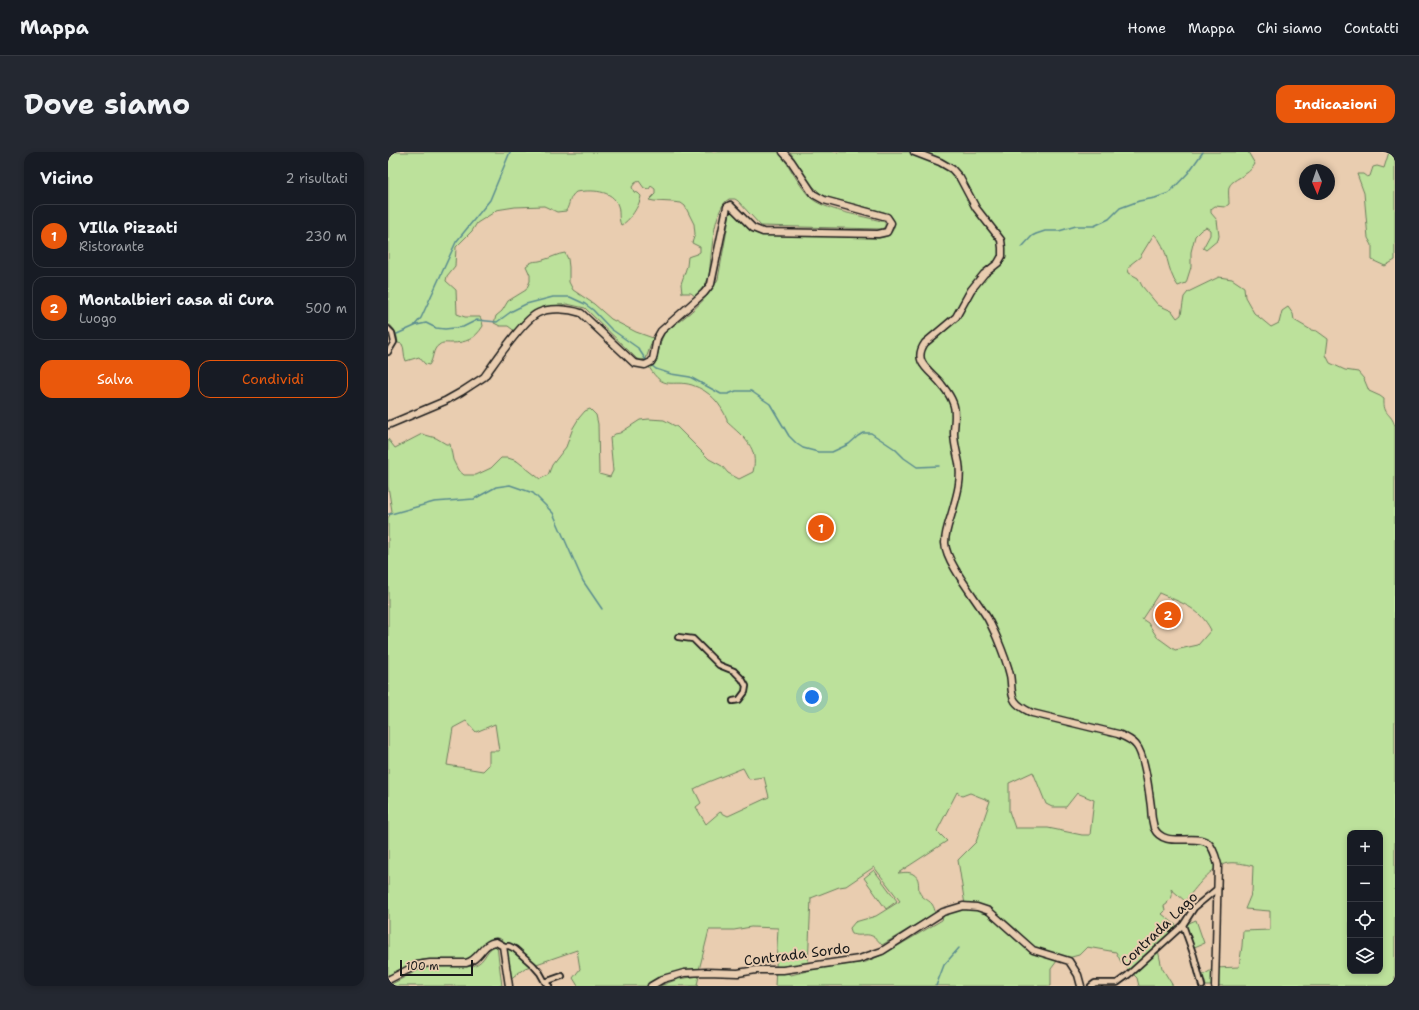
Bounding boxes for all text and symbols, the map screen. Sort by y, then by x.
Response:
text: Mappa [20,15,89,40]
text: Home [1128,19,1166,37]
text: Mappa [1188,19,1235,37]
text: Chi siamo [1257,19,1322,37]
text: Contatti [1344,19,1399,37]
text: Dove siamo [24,85,190,123]
button: Indicazioni [1276,85,1395,123]
north arrow [1299,164,1335,200]
text: Vicino [40,167,93,189]
text: 2 risultati [285,170,348,187]
text: VIlla Pizzati [79,218,178,238]
text: 1 [51,228,57,245]
text: 230 m [305,228,347,245]
text: Ristorante [79,238,144,255]
text: Montalbieri casa di Cura [79,290,274,310]
text: 2 [49,300,59,317]
text: 500 m [305,300,347,317]
text: Luogo [79,310,117,327]
button: Salva [40,360,190,398]
button: Condividi [198,360,348,398]
pin: 1 [808,513,834,543]
pin: 2 [1155,600,1181,630]
your location [802,687,822,707]
map controls [1347,830,1383,974]
button: + [1347,830,1383,866]
button: − [1347,866,1383,902]
street label: Contrada Lago [1117,888,1201,970]
button: locate [1347,902,1383,938]
button: layers [1347,938,1383,974]
street label: Contrada Sordo [743,939,851,969]
scale bar [400,958,473,977]
text: 100 m [406,959,439,974]

